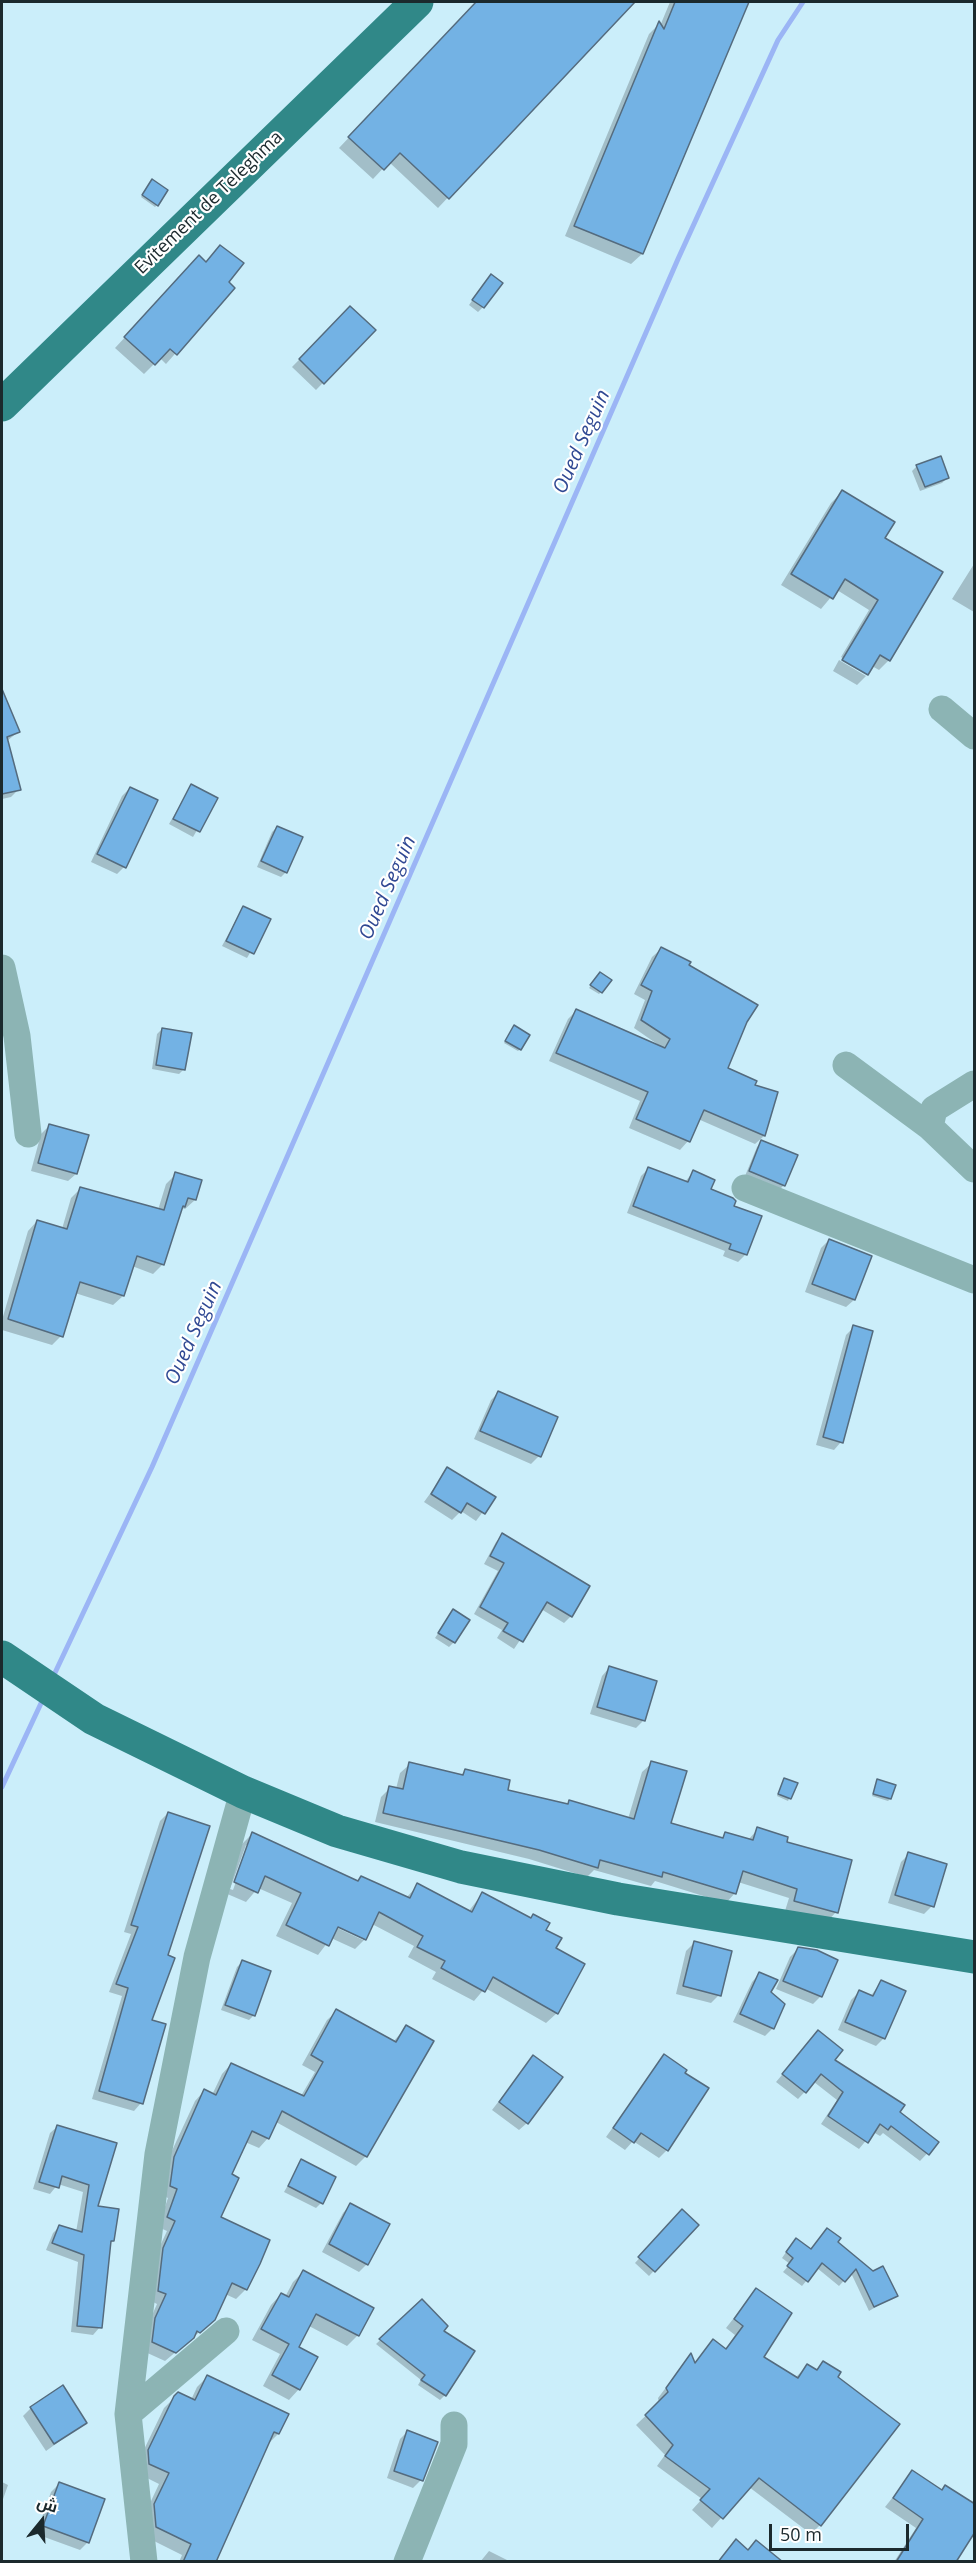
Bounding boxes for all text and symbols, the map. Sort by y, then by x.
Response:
street label: Evitement de Teleghma [131,127,287,279]
water label: Oued Seguin [548,386,616,498]
water label: Oued Seguin [354,832,422,944]
water label: Oued Seguin [160,1277,228,1389]
text: ش [34,2490,61,2518]
north arrow [12,2491,72,2551]
scale bar [772,2512,912,2550]
text: 50 m [780,2522,822,2546]

